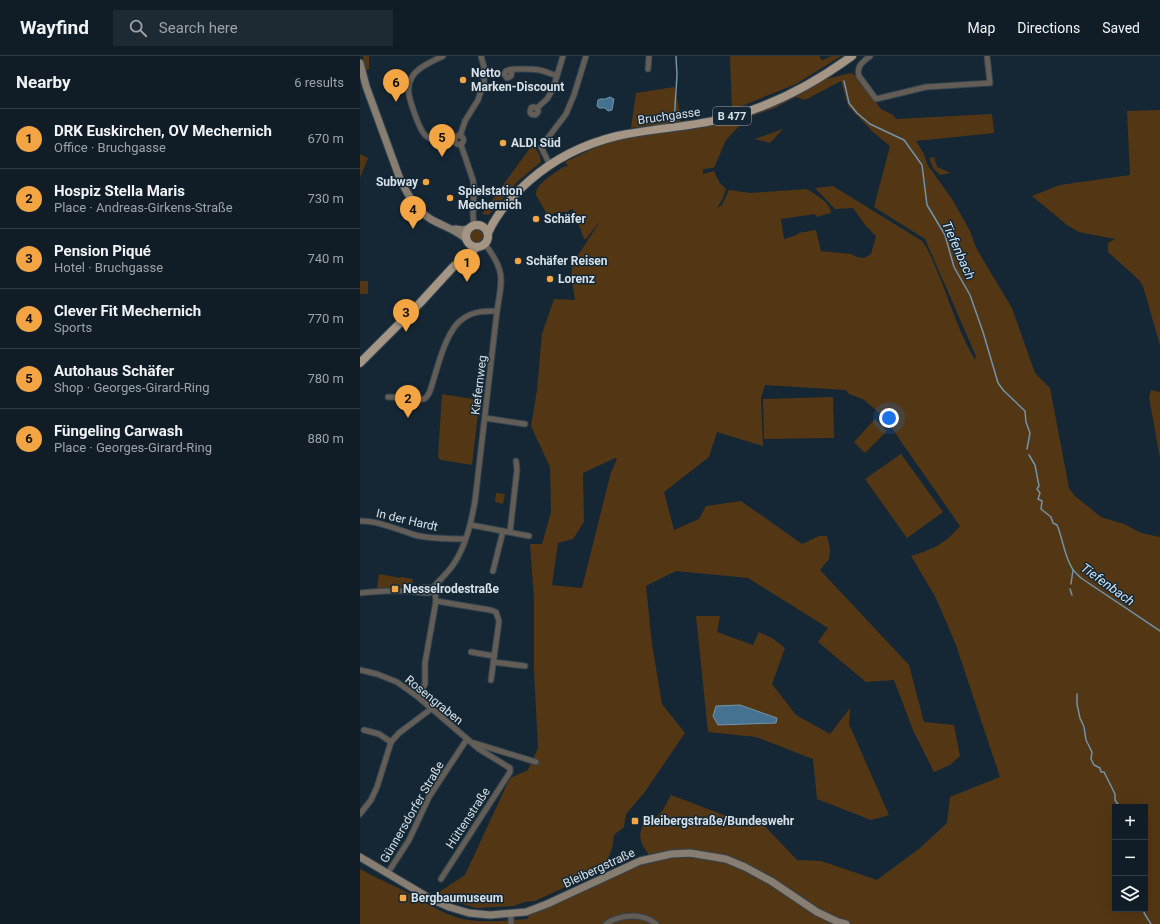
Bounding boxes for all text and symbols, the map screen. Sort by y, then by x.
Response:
search box [113,10,393,46]
text: Wayfind [20,16,89,39]
icon: search [127,17,149,39]
text: Search here [159,19,238,37]
text: Map [968,20,995,36]
text: Directions [1017,20,1080,36]
text: Saved [1102,20,1140,36]
place label: Netto Marken-Discount [471,66,564,94]
pin: 6 [383,69,409,102]
text: Nearby [16,72,71,92]
text: 6 results [294,75,344,90]
marker: Netto Marken-Discount [458,75,468,85]
street label: Bruchgasse [637,105,701,127]
road number: B 477 [713,107,751,125]
text: DRK Euskirchen, OV Mechernich [54,122,272,140]
pin: 5 [429,124,455,157]
text: 1 [25,131,33,146]
text: 670 m [307,131,344,146]
place label: ALDI Süd [511,136,561,150]
marker: ALDI Süd [498,138,508,148]
text: Office · Bruchgasse [54,140,166,155]
place label: Subway [376,175,419,189]
marker: Subway [421,177,431,187]
text: Hospiz Stella Maris [54,182,185,200]
place label: Spielstation Mechernich [458,184,523,212]
text: 2 [25,191,33,206]
text: 730 m [307,191,344,206]
marker: Spielstation Mechernich [445,193,455,203]
pin: 4 [400,196,426,229]
text: Place · Andreas-Girkens-Straße [54,200,233,215]
place label: Schäfer [544,212,586,226]
marker: Schäfer [531,214,541,224]
water label: Tiefenbach [939,219,978,282]
text: Pension Piqué [54,242,151,260]
pin: 1 [454,249,480,282]
text: 3 [25,251,33,266]
text: 740 m [307,251,344,266]
place label: Schäfer Reisen [526,254,608,268]
marker: Schäfer Reisen [513,256,523,266]
text: Hotel · Bruchgasse [54,260,163,275]
place label: Lorenz [558,272,595,286]
marker: Lorenz [545,274,555,284]
pin: 3 [393,299,419,332]
text: Clever Fit Mechernich [54,302,201,320]
text: 4 [25,311,33,326]
text: 770 m [307,311,344,326]
text: Sports [54,320,92,335]
street label: Kiefernweg [468,354,490,416]
text: Autohaus Schäfer [54,362,174,380]
text: 5 [25,371,33,386]
text: 780 m [307,371,344,386]
text: Shop · Georges-Girard-Ring [54,380,209,395]
pin: 2 [395,385,421,418]
your location [879,408,899,428]
text: Füngeling Carwash [54,422,183,440]
text: 6 [25,431,33,446]
text: 880 m [307,431,344,446]
text: Place · Georges-Girard-Ring [54,440,212,455]
street label: In der Hardt [375,506,439,534]
water label: Tiefenbach [1078,560,1137,609]
place label: Nesselrodestraße [403,582,500,596]
marker: Nesselrodestraße [390,584,400,594]
street label: Rosengraben [402,672,466,728]
street label: Günnersdorfer Straße [377,759,447,865]
street label: Hüttenstraße [443,785,493,851]
map controls [1112,804,1148,912]
button: + [1112,804,1148,840]
place label: Bleibergstraße/Bundeswehr [643,814,795,828]
marker: Bleibergstraße/Bundeswehr [630,816,640,826]
button: − [1112,840,1148,876]
street label: Bleibergstraße [561,845,637,891]
button: layers [1112,876,1148,912]
place label: Bergbaumuseum [411,891,503,905]
marker: Bergbaumuseum [398,893,408,903]

